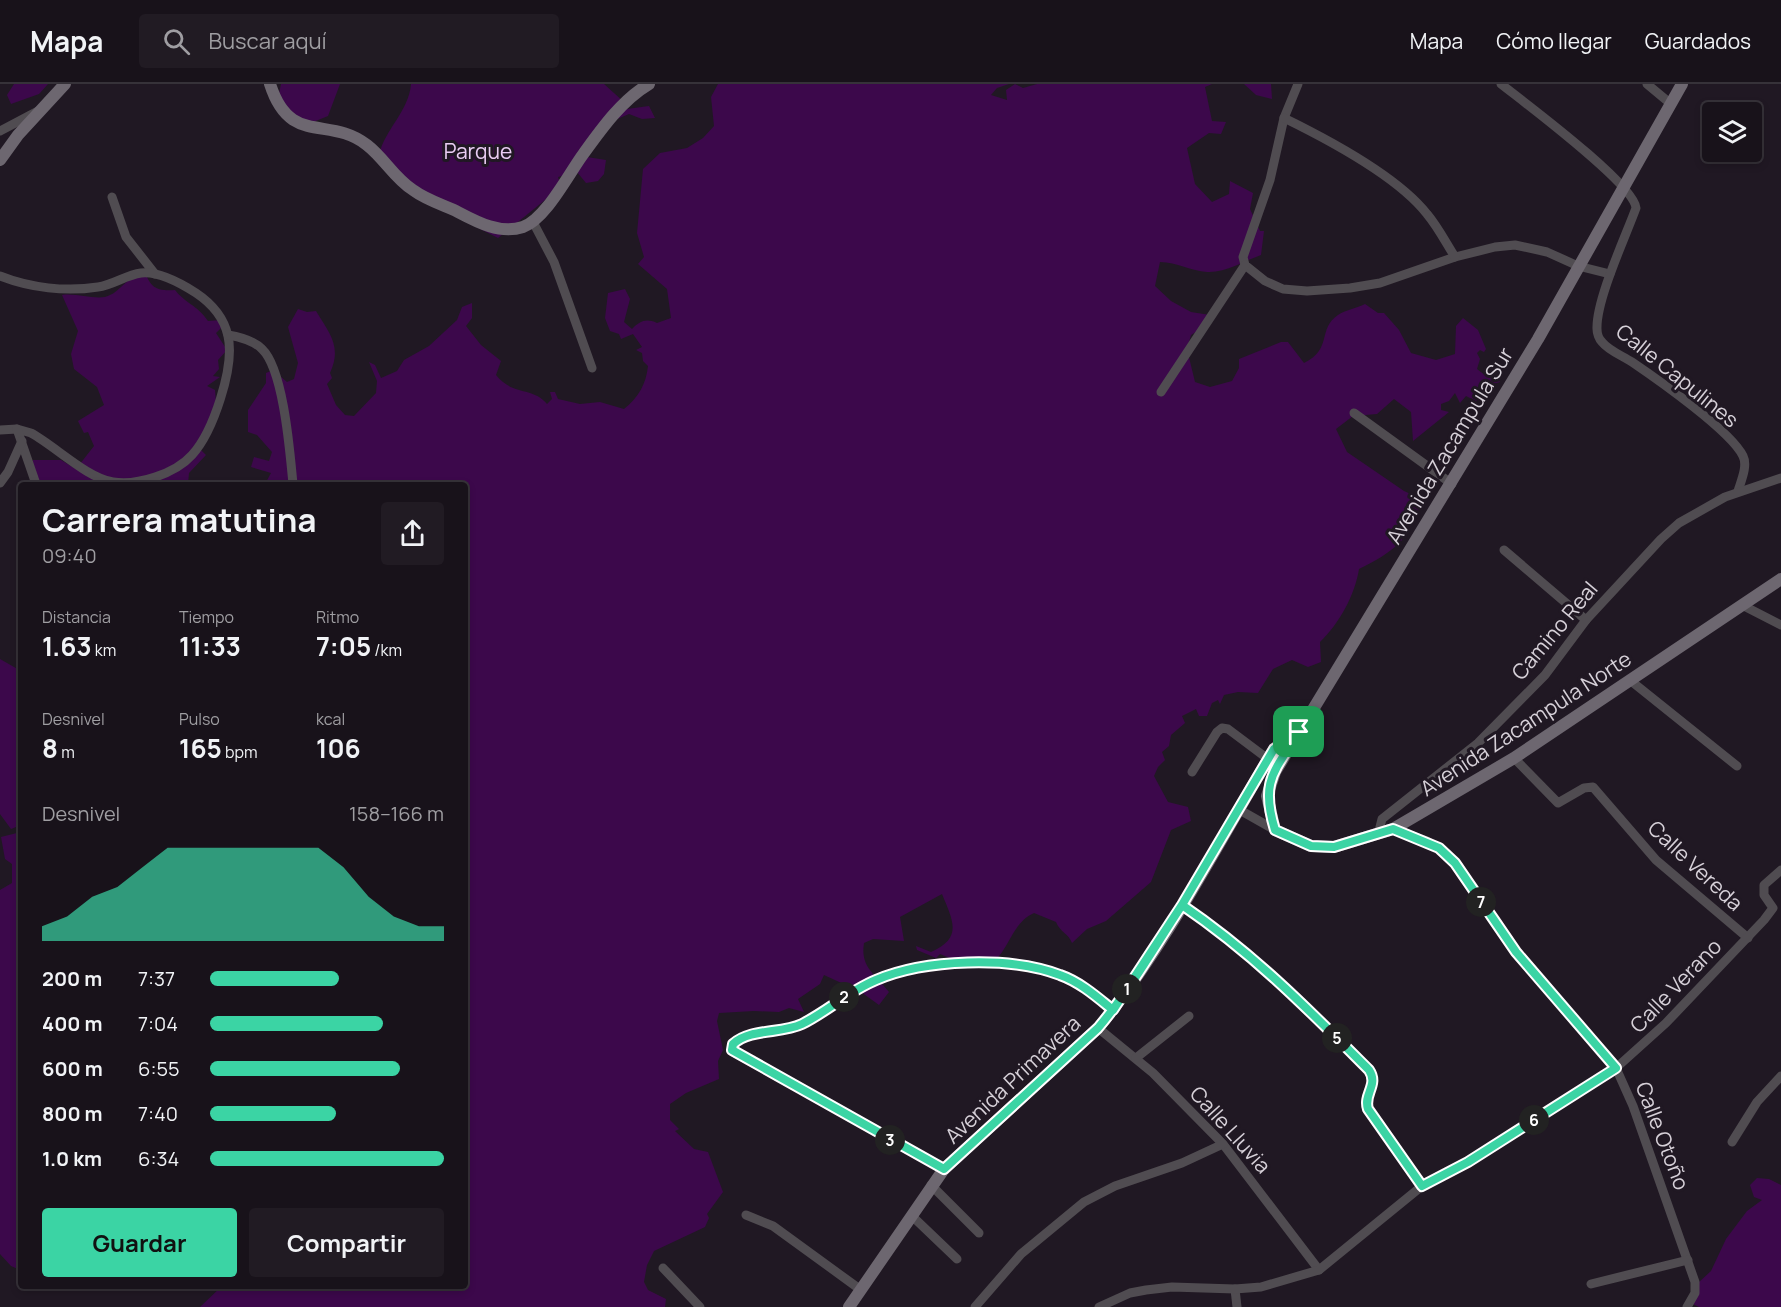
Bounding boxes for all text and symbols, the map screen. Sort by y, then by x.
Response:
search box [139,14,559,68]
text: Mapa [30,22,103,60]
icon: search [160,25,193,58]
text: Buscar aquí [208,26,327,56]
text: Mapa [1410,27,1463,55]
text: Cómo llegar [1496,27,1612,55]
text: Guardados [1645,27,1751,55]
map controls [1702,102,1762,162]
button: layers [1702,102,1762,162]
park label: Parque [444,137,512,165]
street label: Calle Capulines [1610,317,1745,433]
street label: Avenida Zacampula Sur [1379,342,1519,549]
text: Carrera matutina [42,497,316,542]
button: share [381,502,444,565]
text: 09:40 [42,542,97,569]
street label: Camino Real [1505,575,1604,685]
text: Distancia [42,606,111,628]
text: Tiempo [179,606,234,628]
text: Ritmo [316,606,359,628]
text: 1.63 [42,628,92,664]
text: 11:33 [179,628,241,664]
text: 7:05 [316,628,371,664]
text: km [92,639,116,661]
text: /km [371,639,402,661]
street label: Avenida Zacampula Norte [1415,644,1636,802]
pin [1273,706,1324,757]
text: Desnivel [42,708,105,730]
text: Pulso [179,708,220,730]
text: kcal [316,708,345,730]
icon: arrive [1282,715,1315,748]
text: 8 [42,730,58,766]
text: 165 [179,730,222,766]
text: 106 [316,730,361,766]
text: m [58,741,75,763]
text: bpm [222,741,258,763]
text: Desnivel [42,800,120,827]
text: 158–166 m [349,800,444,827]
street label: Calle Vereda [1642,814,1749,917]
pin: 7 [1466,887,1496,917]
text: 7 [1477,891,1485,913]
street label: Calle Verano [1623,932,1727,1038]
text: 200 m [42,965,102,992]
text: 7:37 [138,965,175,992]
pin: 1 [1112,974,1142,1004]
text: 1 [1123,978,1131,1000]
pin: 2 [829,982,859,1012]
text: 2 [839,986,849,1008]
street label: Avenida Primavera [938,1009,1086,1149]
text: 400 m [42,1010,102,1037]
text: 7:04 [138,1010,178,1037]
pin: 5 [1322,1023,1352,1053]
text: 5 [1332,1027,1342,1049]
text: 600 m [42,1055,103,1082]
text: 6:55 [138,1055,180,1082]
street label: Calle Otoño [1630,1078,1696,1194]
street label: Calle Lluvia [1184,1080,1277,1179]
text: 800 m [42,1100,103,1127]
text: 7:40 [138,1100,178,1127]
pin: 6 [1519,1105,1549,1135]
text: 6 [1529,1109,1539,1131]
pin: 3 [875,1125,905,1155]
text: 3 [885,1129,895,1151]
text: 1.0 km [42,1145,102,1172]
text: 6:34 [138,1145,179,1172]
button: Guardar [42,1208,237,1277]
button: Compartir [249,1208,444,1277]

